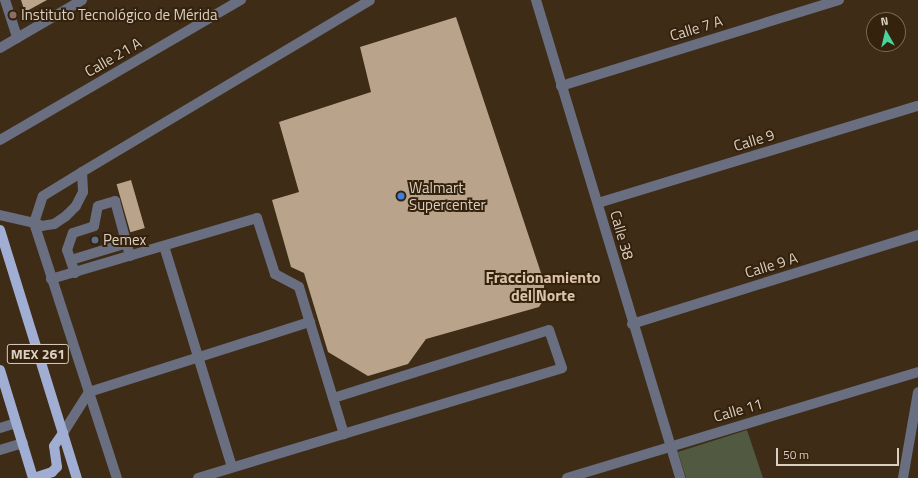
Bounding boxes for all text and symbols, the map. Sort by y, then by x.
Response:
place label: Instituto Tecnológico de Mérida [21,6,217,24]
marker: Instituto Tecnológico de Mérida [8,10,18,20]
street label: Calle 7 A [667,11,725,45]
north arrow [866,12,906,52]
text: N [880,13,889,30]
street label: Calle 21 A [81,34,145,80]
street label: Calle 9 [731,125,777,155]
place label: Walmart Supercenter [409,178,486,213]
marker: Walmart Supercenter [396,191,406,201]
street label: Calle 38 [606,208,638,262]
place label: Pemex [103,231,146,249]
marker: Pemex [90,235,100,245]
street label: Calle 9 A [742,248,800,282]
district label: Fraccionamiento del Norte [485,267,601,305]
road number: MEX 261 [6,342,70,366]
street label: Calle 11 [711,394,765,426]
scale bar [778,440,901,466]
text: 50 m [783,445,809,464]

